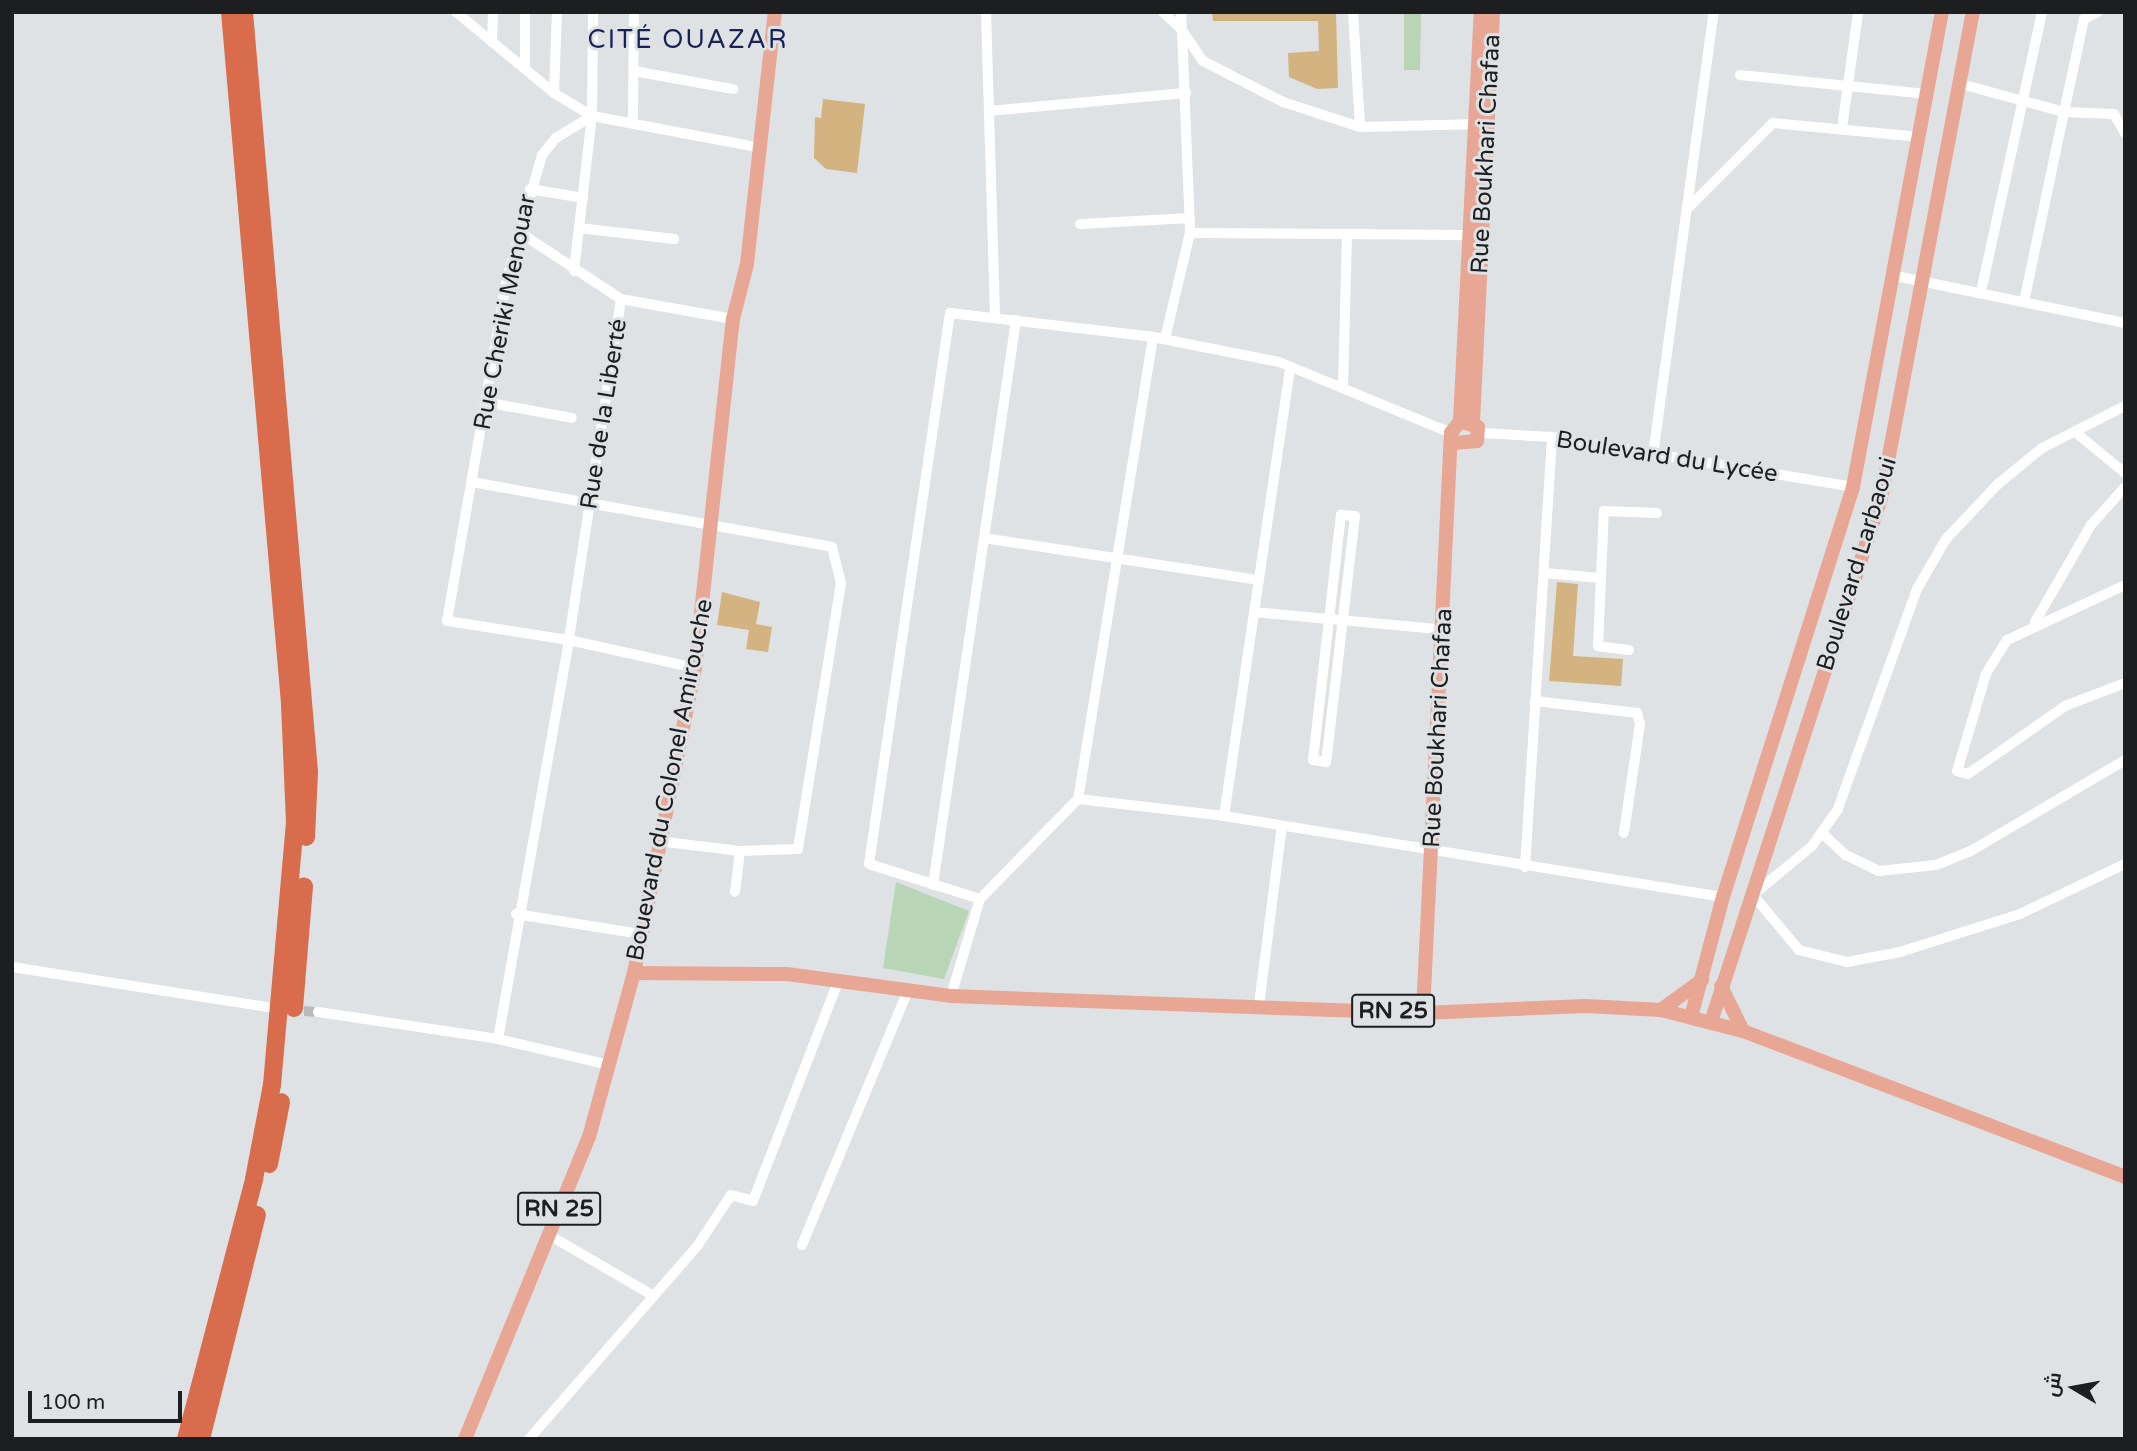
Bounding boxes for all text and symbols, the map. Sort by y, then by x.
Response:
district label: CITÉ OUAZAR [589,24,787,56]
street label: Rue Boukhari Chafaa [1465,33,1507,275]
street label: Rue Cheriki Menouar [468,192,542,432]
street label: Rue de la Liberté [575,317,633,511]
street label: Boulevard du Lycée [1554,425,1780,489]
street label: Boulevard Larbaoui [1811,454,1903,674]
street label: Bouevard du Colonel Amirouche [621,597,719,963]
street label: Rue Boukhari Chafaa [1417,607,1459,849]
road number: RN 25 [1351,992,1435,1030]
road number: RN 25 [517,1190,601,1228]
north arrow [2039,1353,2109,1423]
text: ش [2040,1370,2066,1398]
scale bar [32,1378,186,1422]
text: 100 m [41,1390,105,1415]

